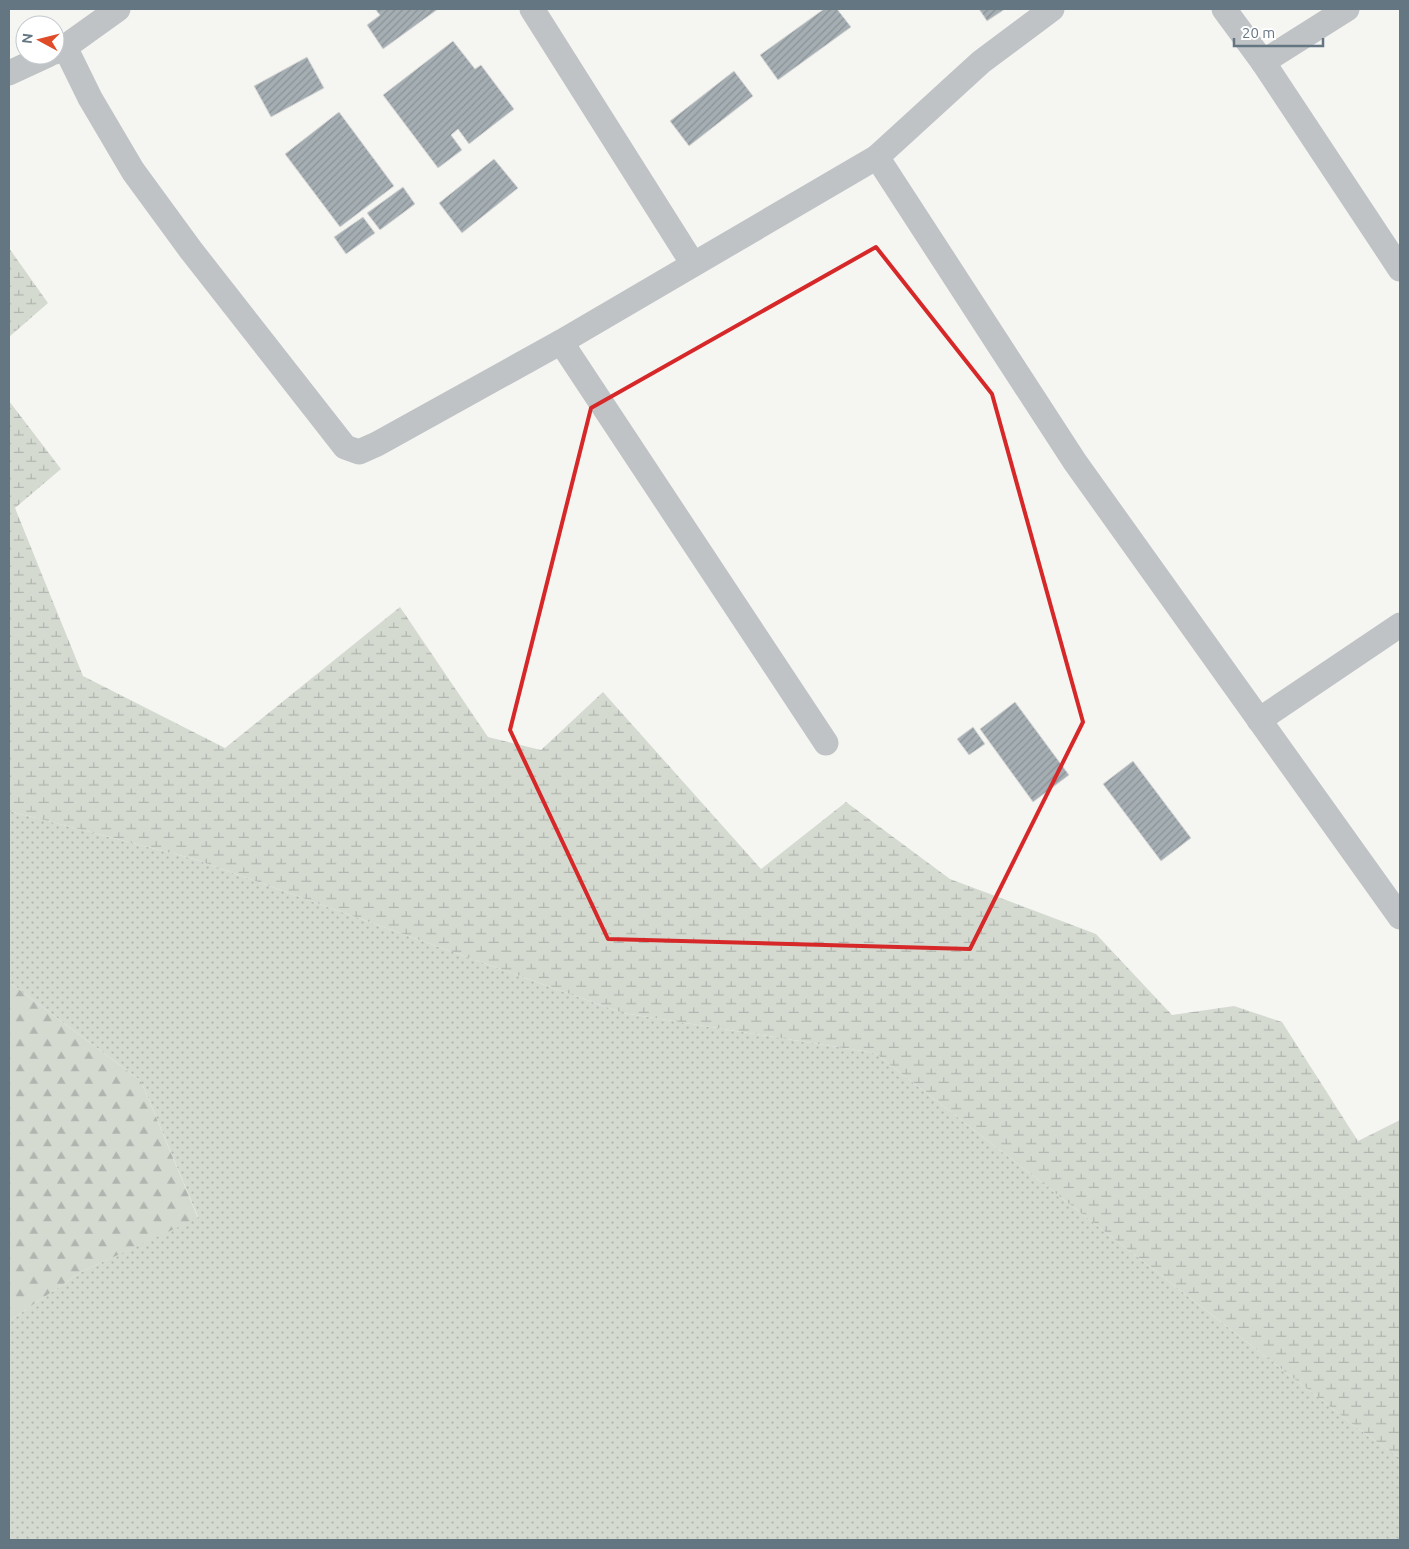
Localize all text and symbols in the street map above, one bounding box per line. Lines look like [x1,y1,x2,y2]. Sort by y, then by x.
north arrow [15,15,65,65]
scale bar [1234,15,1323,47]
text: 20 m [1242,24,1275,41]
text: N [19,32,36,45]

